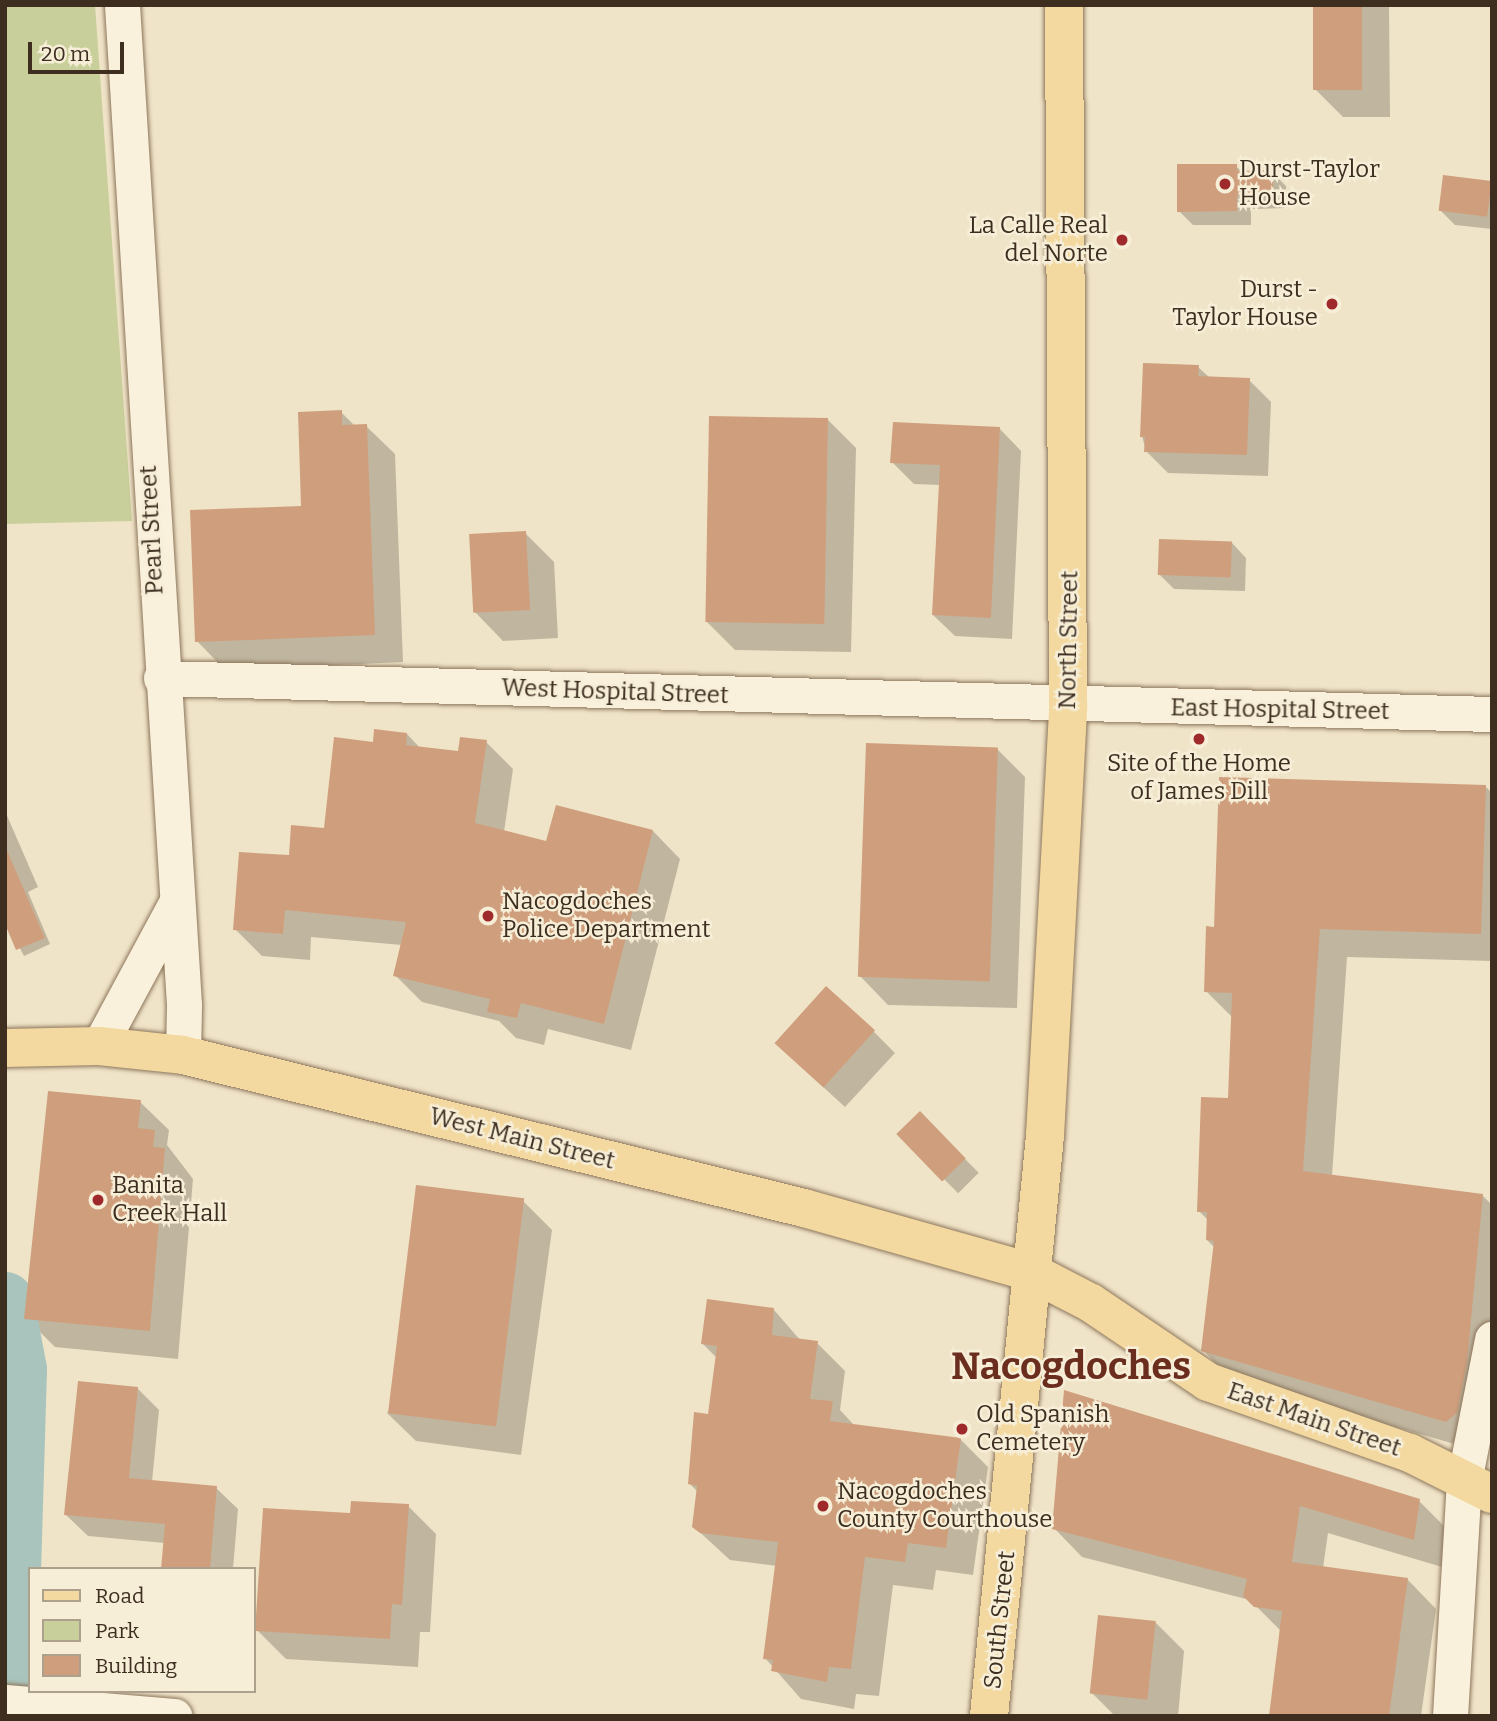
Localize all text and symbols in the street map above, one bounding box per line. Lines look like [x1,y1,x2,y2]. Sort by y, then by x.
scale bar [32,28,128,72]
text: 20 m [41,41,90,67]
place label: Durst-Taylor House [1239,156,1380,212]
marker: Durst-Taylor House [1217,176,1233,192]
place label: La Calle Real del Norte [969,212,1108,268]
marker: La Calle Real del Norte [1114,232,1130,248]
place label: Durst - Taylor House [1172,276,1318,332]
marker: Durst - Taylor House [1324,296,1340,312]
street label: Pearl Street [134,464,170,596]
street label: North Street [1053,570,1085,710]
street label: West Hospital Street [501,674,729,710]
street label: East Hospital Street [1170,694,1390,726]
marker: Site of the Home of James Dill [1191,731,1207,747]
place label: Site of the Home of James Dill [1107,750,1291,806]
place label: Nacogdoches Police Department [502,888,710,944]
marker: Nacogdoches Police Department [480,908,496,924]
street label: West Main Street [426,1102,618,1176]
place label: Banita Creek Hall [112,1172,227,1228]
marker: Banita Creek Hall [90,1192,106,1208]
district label: Nacogdoches [951,1344,1191,1390]
street label: East Main Street [1223,1377,1405,1463]
place label: Old Spanish Cemetery [976,1401,1109,1457]
marker: Old Spanish Cemetery [954,1421,970,1437]
place label: Nacogdoches County Courthouse [837,1478,1052,1534]
marker: Nacogdoches County Courthouse [815,1498,831,1514]
street label: South Street [978,1550,1022,1690]
legend [28,1567,256,1693]
text: Road [95,1583,144,1609]
text: Park [95,1618,139,1644]
text: Building [95,1653,177,1679]

